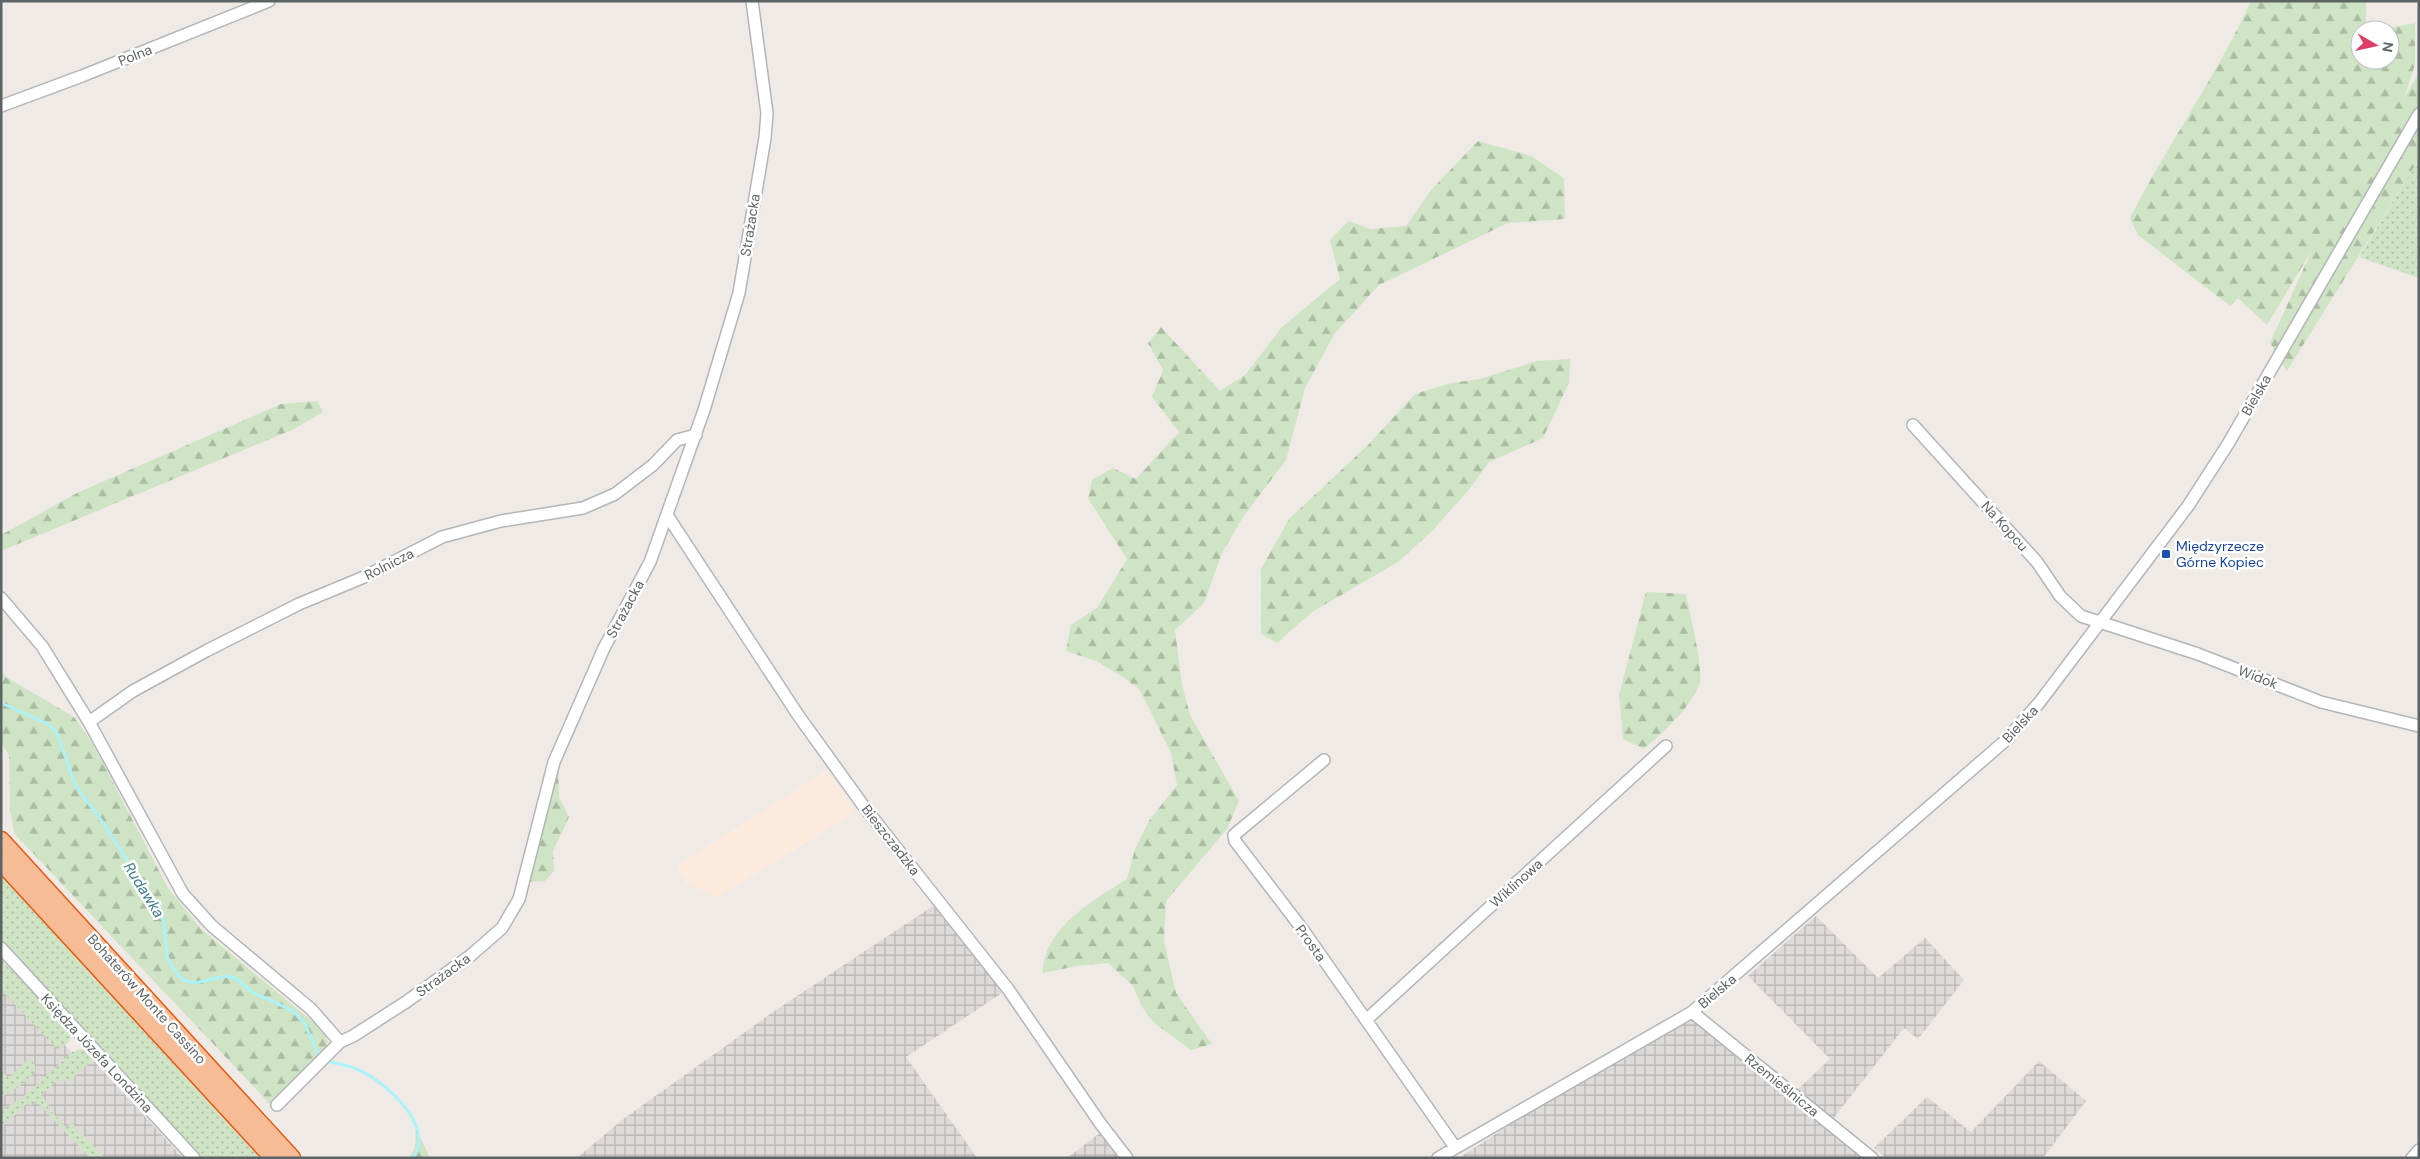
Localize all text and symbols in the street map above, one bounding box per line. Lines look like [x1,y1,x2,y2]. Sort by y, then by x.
north arrow [2350,20,2400,70]
street label: Polna [115,40,155,70]
text: N [2378,41,2398,53]
street label: Strażacka [736,192,764,258]
street label: Bielska [2237,371,2275,419]
street label: Na Kopcu [1978,497,2032,555]
place label: Międzyrzecze Górne Kopiec [2176,537,2264,571]
street label: Rolnicza [361,544,417,584]
marker: Międzyrzecze Górne Kopiec [2160,548,2172,560]
street label: Strażacka [602,577,648,641]
street label: Widok [2236,661,2280,693]
street label: Bielska [1998,702,2042,746]
street label: Bieszczadzka [858,801,924,879]
street label: Wiklinowa [1486,855,1546,911]
water label: Rudawka [119,858,169,922]
street label: Prosta [1292,921,1330,965]
street label: Bohaterów Monte Cassino [84,930,210,1068]
street label: Strażacka [412,949,474,1001]
street label: Bielska [1694,970,1740,1012]
street label: Księdza Józefa Londzina [37,990,157,1116]
street label: Rzemieślnicza [1741,1050,1823,1120]

